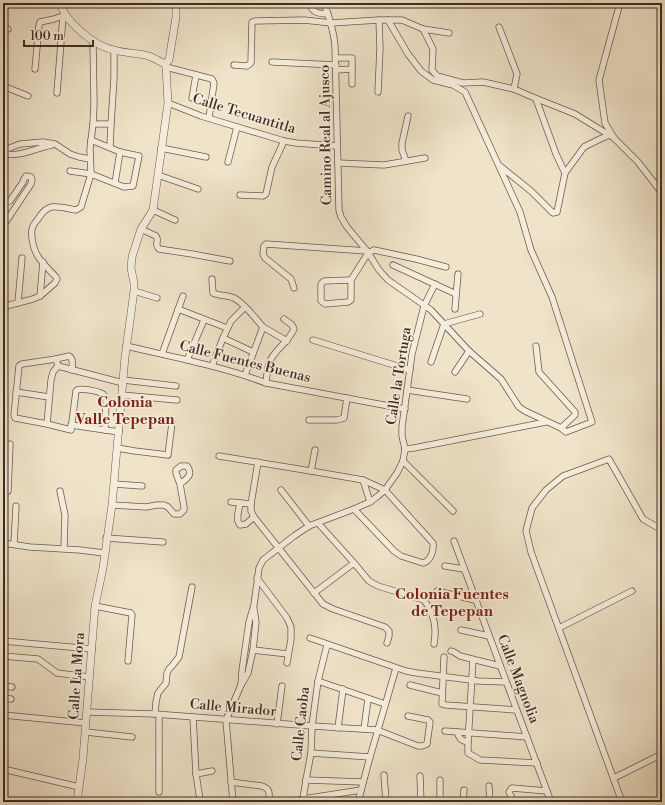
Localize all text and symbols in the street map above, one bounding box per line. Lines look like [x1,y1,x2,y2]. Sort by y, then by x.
scale bar [24,22,93,48]
text: 100 m [30,29,64,44]
street label: Camino Real al Ajusco [316,64,336,206]
street label: Calle Tecuantitla [190,90,299,138]
street label: Calle la Tortuga [382,325,416,426]
street label: Calle Fuentes Buenas [177,337,313,387]
district label: Colonia Valle Tepepan [74,393,175,429]
district label: Colonia Fuentes de Tepepan [395,585,509,621]
street label: Calle La Mora [65,631,89,720]
street label: Calle Magnolia [493,632,544,727]
street label: Calle Caoba [288,685,314,762]
street label: Calle Mirador [189,695,277,721]

